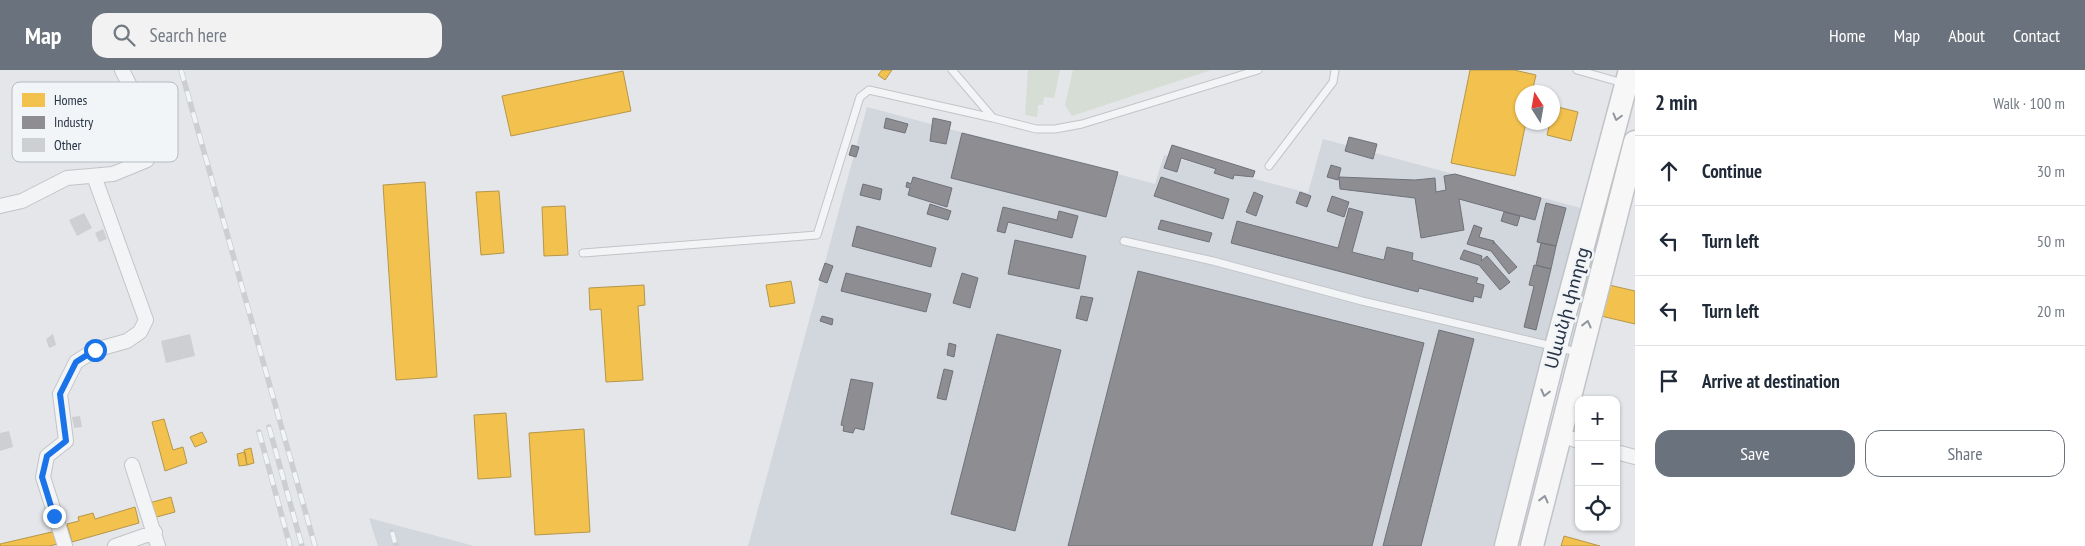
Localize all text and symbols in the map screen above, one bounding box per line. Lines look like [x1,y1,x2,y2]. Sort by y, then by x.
search box [92,13,442,58]
text: Map [25,20,62,51]
icon: search [110,21,138,49]
text: Search here [150,23,227,47]
text: Home [1829,24,1866,47]
text: Map [1894,24,1920,47]
text: About [1948,24,1985,47]
text: Contact [2013,24,2060,47]
legend [12,82,178,162]
north arrow [1515,85,1560,130]
text: 2 min [1655,89,1697,116]
text: Homes [54,91,87,109]
text: Walk · 100 m [1993,93,2065,113]
text: Industry [54,113,94,131]
one-way arrow [1612,113,1623,121]
text: Other [54,136,81,154]
icon: ahead [1655,157,1683,185]
text: Continue [1702,159,1762,183]
text: 30 m [2037,161,2065,181]
icon: left [1655,227,1683,255]
text: Turn left [1702,229,1759,253]
text: 50 m [2037,231,2065,251]
street label: Սևանի փողոց [1539,244,1594,372]
icon: left [1655,297,1683,325]
text: Turn left [1702,299,1759,323]
text: 20 m [2037,301,2065,321]
one-way arrow [1582,321,1592,329]
route start [84,339,107,362]
icon: arrive [1655,367,1683,395]
text: Arrive at destination [1702,369,1840,393]
one-way arrow [1540,388,1551,397]
map controls [1575,396,1620,531]
button: + [1575,396,1620,441]
button: Save [1655,430,1855,477]
button: Share [1865,430,2065,477]
button: − [1575,441,1620,486]
button: locate [1575,486,1620,531]
one-way arrow [1538,494,1549,503]
route end [43,505,66,528]

